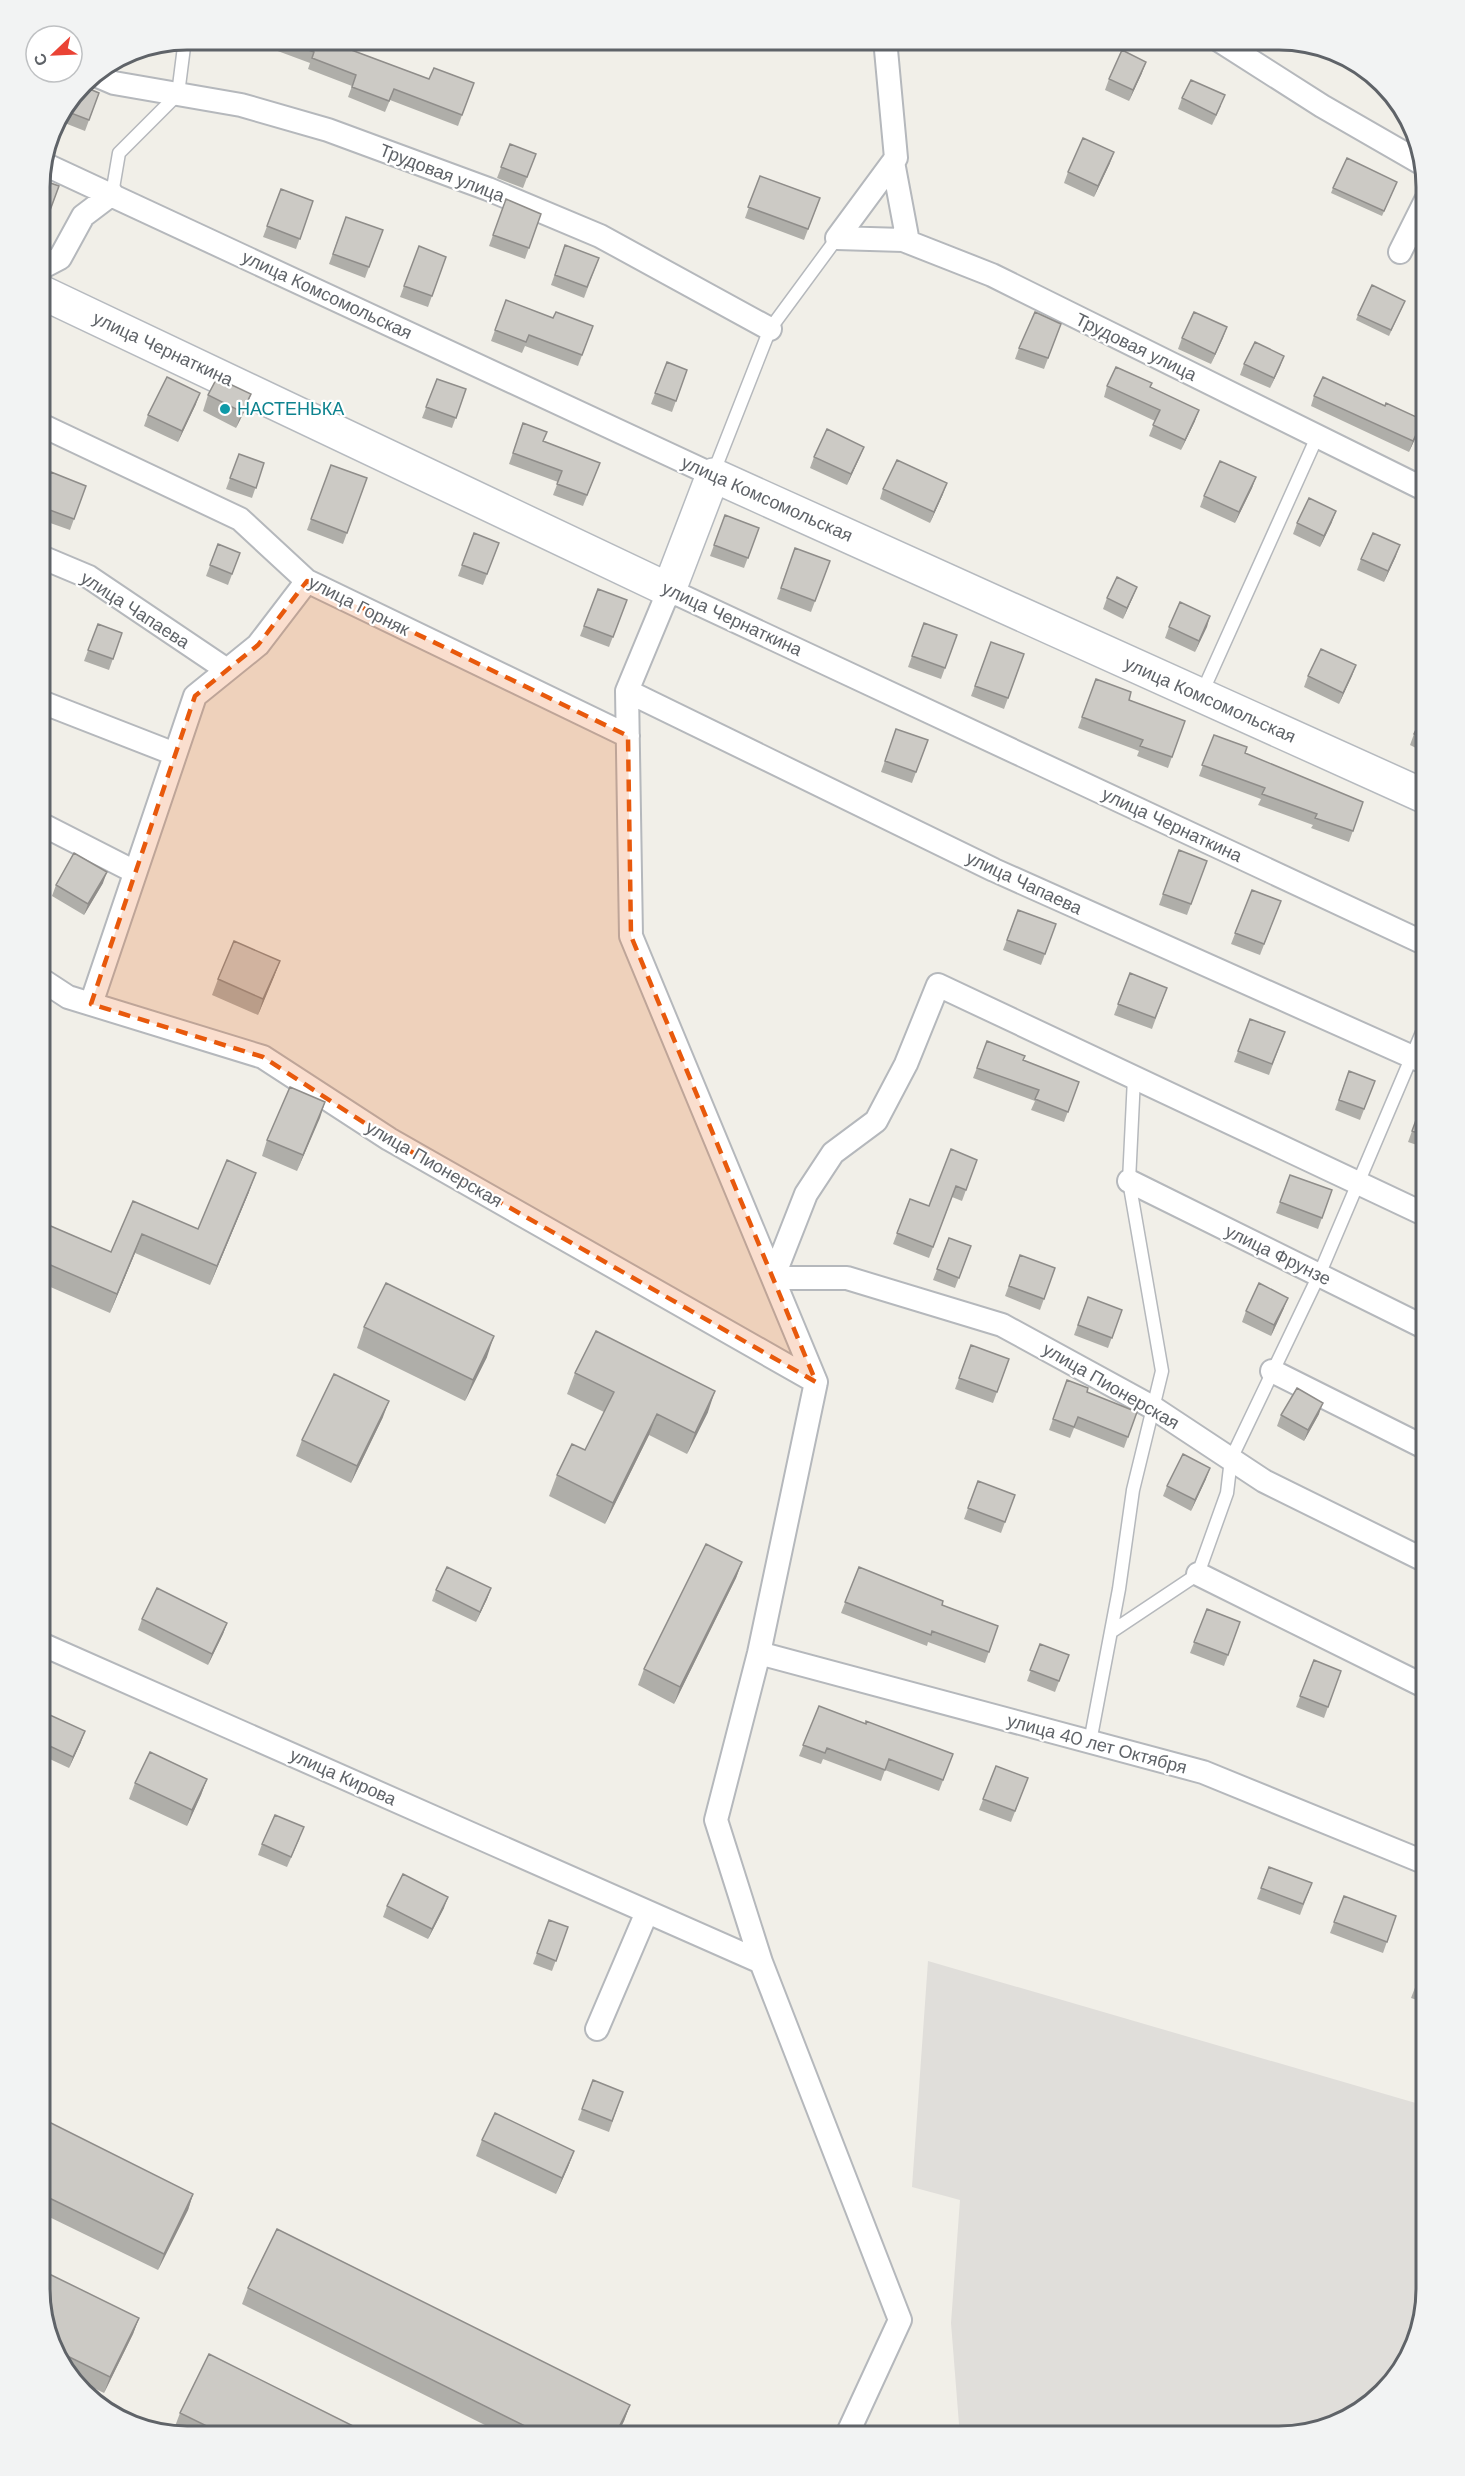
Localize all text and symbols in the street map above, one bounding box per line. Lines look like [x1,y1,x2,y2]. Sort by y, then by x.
north arrow [24,24,84,84]
text: С [29,50,53,69]
street label: Трудовая улица [376,138,509,208]
street label: улица Комсомольская [238,245,416,345]
street label: улица Чернаткина [89,306,238,392]
street label: Трудовая улица [1071,307,1202,387]
place label: НАСТЕНЬКА [237,397,344,421]
marker: НАСТЕНЬКА [218,402,232,416]
street label: улица Комсомольская [677,450,857,548]
street label: улица Чапаева [76,566,195,655]
street label: улица Горняк [304,570,414,642]
street label: улица Чернаткина [658,576,807,662]
street label: улица Комсомольская [1120,651,1300,749]
street label: улица Чернаткина [1098,782,1247,868]
street label: улица Чапаева [962,846,1087,921]
street label: улица Пионерская [361,1115,507,1213]
street label: улица Фрунзе [1221,1219,1335,1291]
street label: улица Пионерская [1038,1337,1184,1435]
street label: улица 40 лет Октября [1004,1708,1190,1780]
street label: улица Кирова [286,1743,401,1812]

